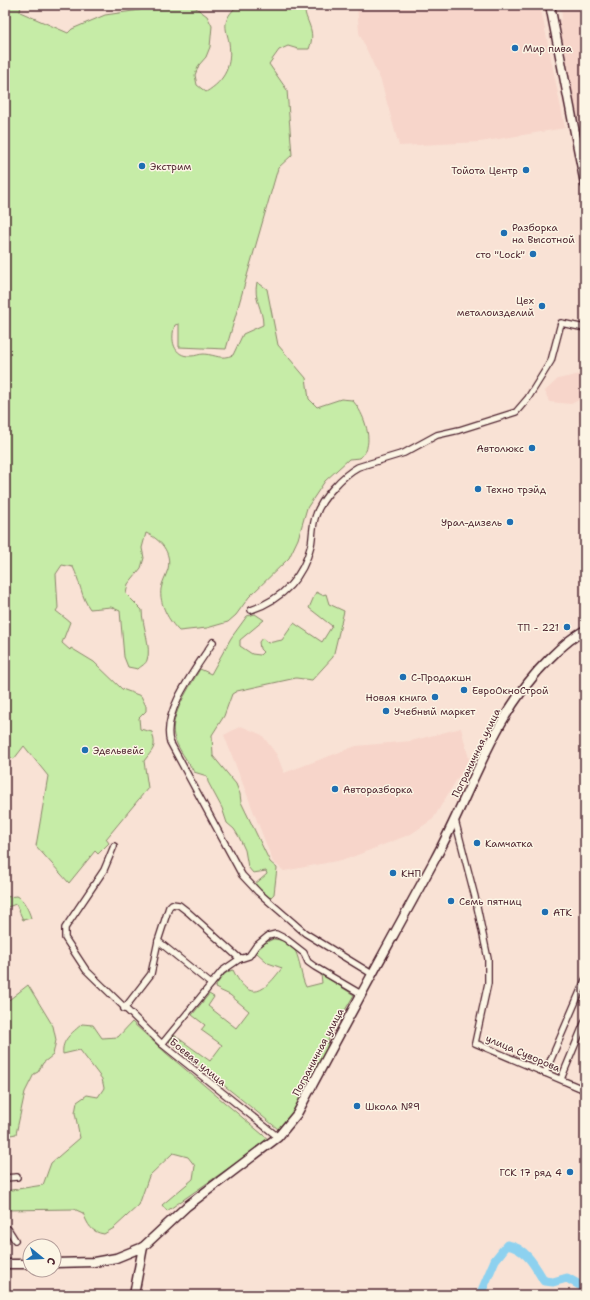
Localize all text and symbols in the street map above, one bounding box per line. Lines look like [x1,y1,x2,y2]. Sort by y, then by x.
place label: Мир пива [523,42,573,55]
marker: Мир пива [510,43,520,53]
place label: Экстрим [150,160,191,173]
marker: Экстрим [137,161,147,171]
place label: Тойота Центр [451,164,518,177]
marker: Тойота Центр [521,165,531,175]
place label: Разборка на Высотной [512,221,575,246]
marker: Разборка на Высотной [499,228,509,238]
place label: сто "Lock" [475,248,525,261]
marker: сто "Lock" [528,249,538,259]
place label: Цех металоизделий [457,294,534,319]
marker: Цех металоизделий [537,301,547,311]
place label: Автолюкс [477,442,524,455]
marker: Автолюкс [527,443,537,453]
place label: Техно трэйд [486,483,547,496]
marker: Техно трэйд [473,484,483,494]
place label: Урал-дизель [441,516,502,529]
marker: Урал-дизель [505,517,515,527]
place label: ТП - 221 [517,621,559,634]
marker: ТП - 221 [562,622,572,632]
place label: С-Продакшн [411,671,471,684]
marker: С-Продакшн [398,672,408,682]
place label: ЕвроОкноСтрой [472,684,549,697]
marker: ЕвроОкноСтрой [459,685,469,695]
place label: Новая книга [366,691,428,704]
marker: Новая книга [430,692,440,702]
place label: Учебный маркет [394,705,476,718]
marker: Учебный маркет [381,706,391,716]
street label: Пограничная улица [449,706,504,800]
place label: Эдельвейс [93,744,144,757]
marker: Эдельвейс [80,745,90,755]
place label: Авторазборка [343,783,413,796]
marker: Авторазборка [330,784,340,794]
place label: Камчатка [485,837,533,850]
marker: Камчатка [472,838,482,848]
place label: КНП [401,867,421,880]
marker: КНП [388,868,398,878]
place label: Семь пятниц [459,895,522,908]
marker: Семь пятниц [446,896,456,906]
place label: АТК [553,906,572,919]
marker: АТК [540,907,550,917]
street label: Пограничная улица [289,1005,347,1098]
street label: улица Суворова [484,1031,563,1075]
street label: Боевая улица [167,1035,229,1089]
place label: Школа №9 [365,1100,420,1113]
marker: Школа №9 [352,1101,362,1111]
place label: ГСК 17 ряд 4 [500,1166,562,1179]
marker: ГСК 17 ряд 4 [565,1167,575,1177]
north arrow [22,1238,62,1278]
text: С [43,1255,59,1267]

